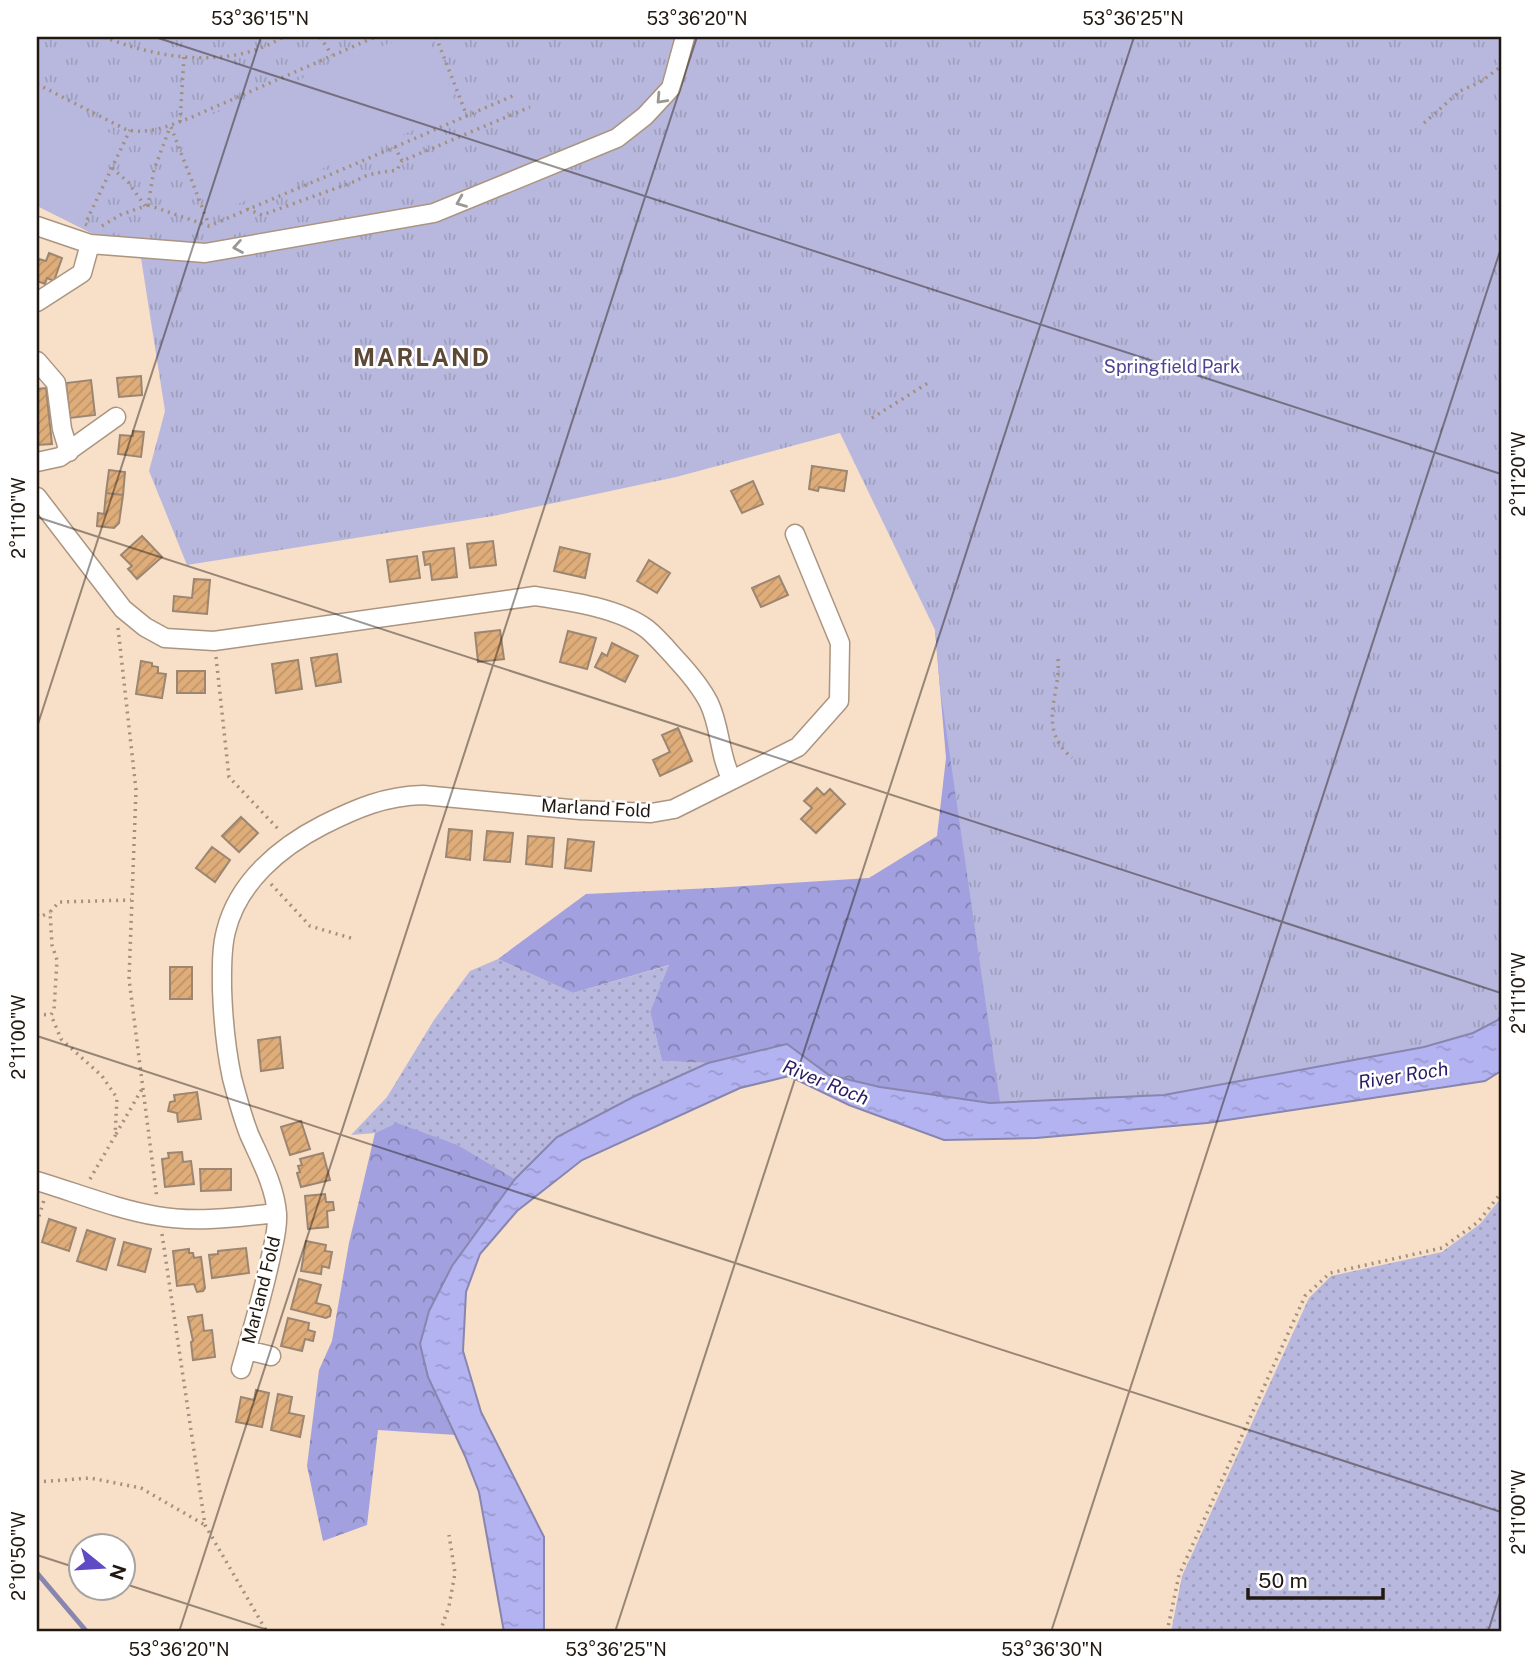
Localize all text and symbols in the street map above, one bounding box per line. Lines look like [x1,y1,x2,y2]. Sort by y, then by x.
text: 53°36'15"N [211,8,309,29]
text: 53°36'20"N [646,8,748,29]
text: 53°36'25"N [1082,8,1184,29]
one-way arrow [657,91,669,104]
one-way arrow [455,194,468,208]
one-way arrow [232,239,244,254]
district label: MARLAND [353,343,491,371]
park label: Springfield Park [1104,356,1240,377]
text: 2°11'20"W [1508,432,1529,516]
text: 2°11'10"W [8,477,29,559]
street label: Marland Fold [541,795,651,821]
text: 2°11'10"W [1508,952,1529,1034]
text: 2°11'00"W [8,995,29,1079]
water label: River Roch [780,1055,872,1109]
water label: River Roch [1356,1057,1450,1093]
street label: Marland Fold [238,1234,284,1346]
text: 2°11'00"W [1508,1470,1529,1554]
text: 2°10'50"W [8,1511,29,1601]
north arrow [66,1532,136,1602]
scale bar [1248,1557,1382,1601]
text: N [105,1562,131,1583]
text: 50 m [1258,1568,1308,1593]
text: 53°36'20"N [128,1639,230,1660]
text: 53°36'25"N [565,1639,667,1660]
text: 53°36'30"N [1001,1639,1103,1660]

